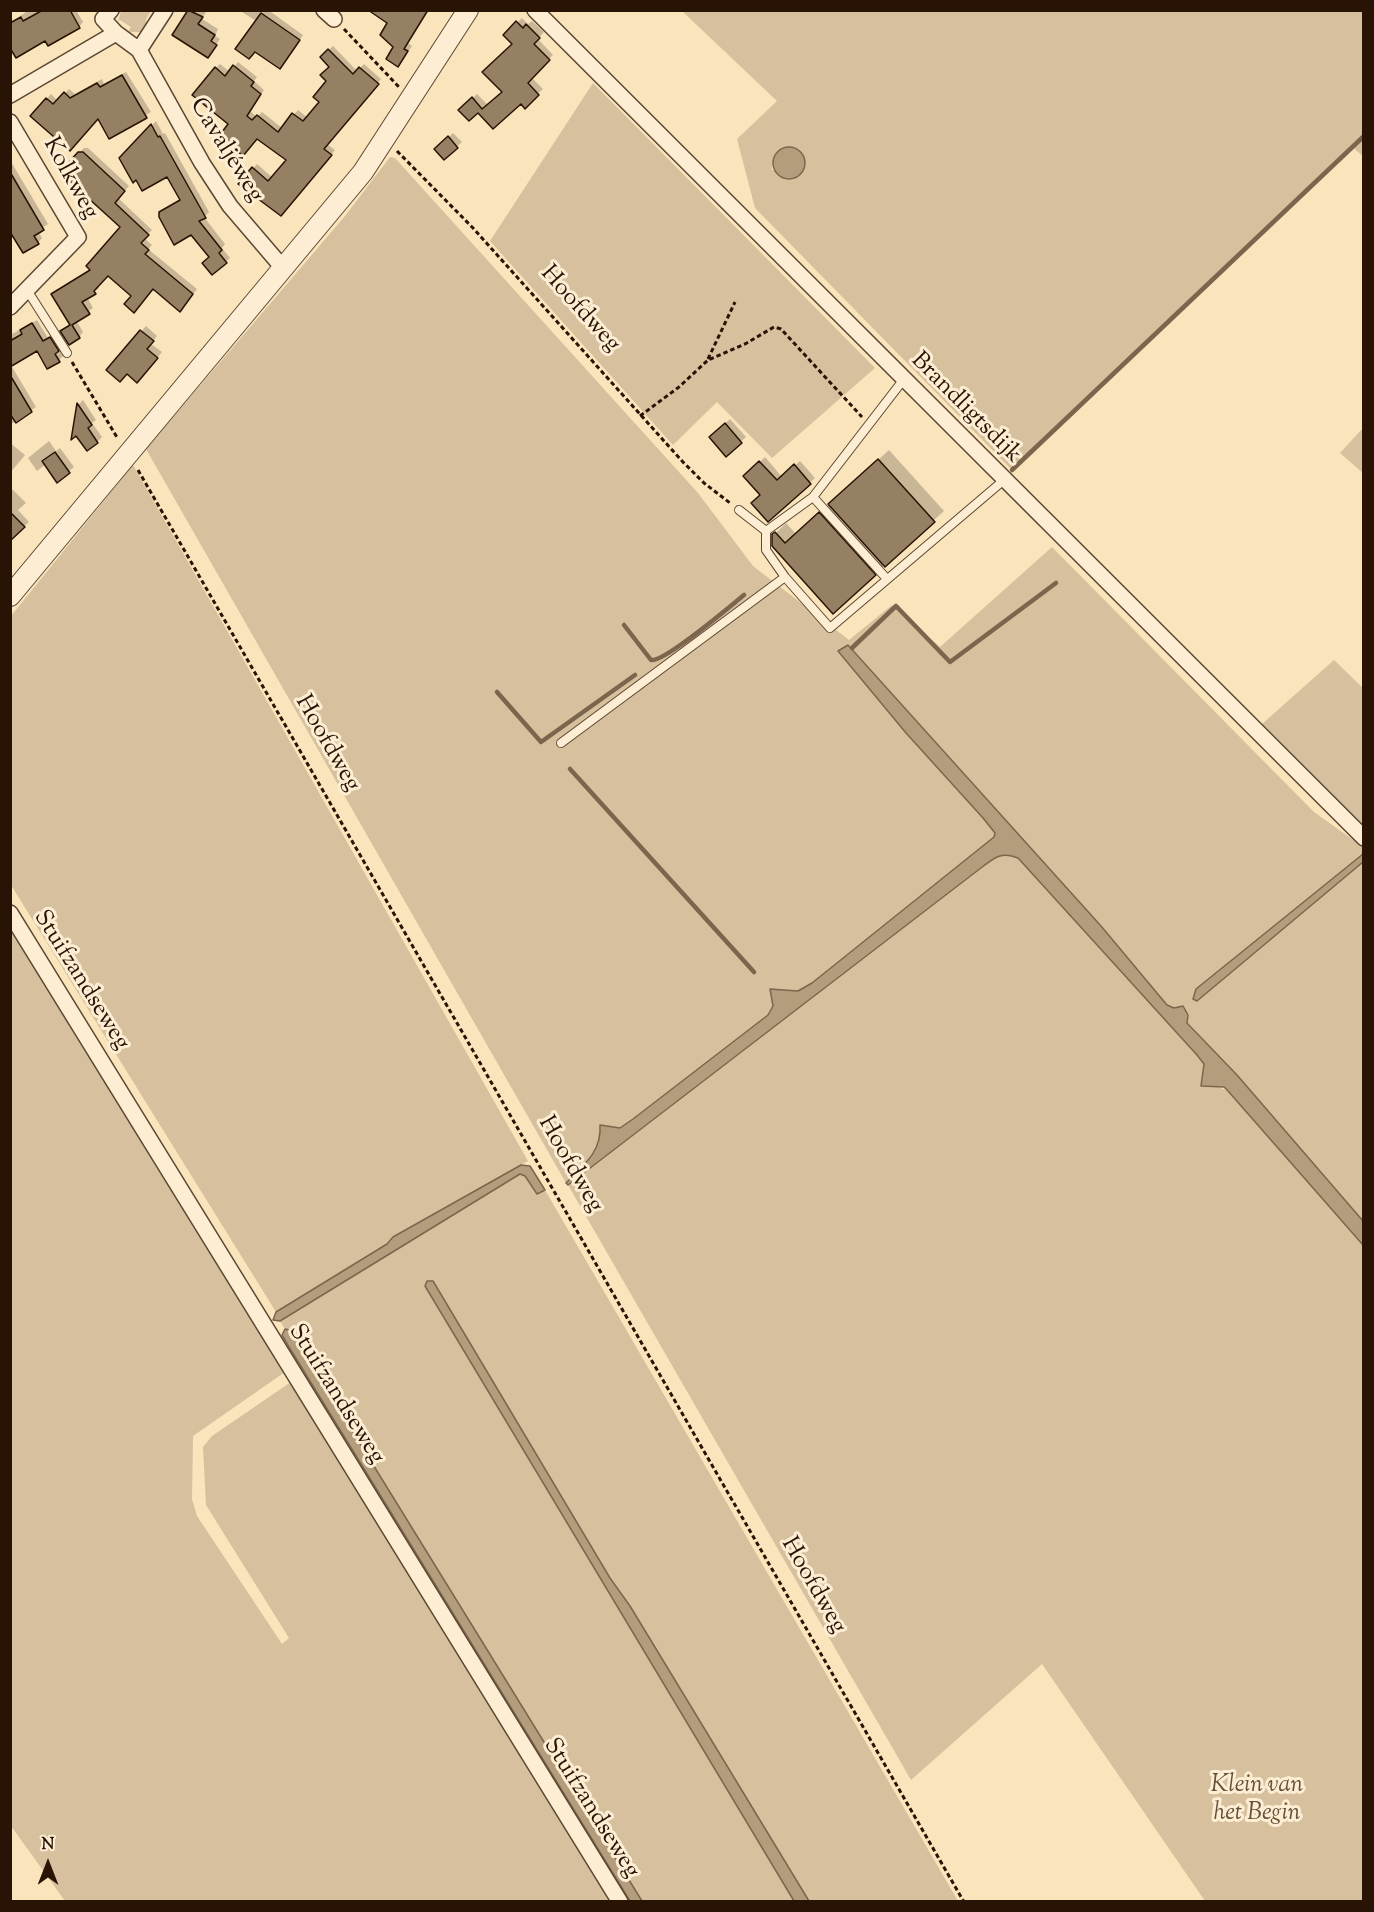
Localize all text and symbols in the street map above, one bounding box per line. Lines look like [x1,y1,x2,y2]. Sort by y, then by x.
street label: Cavaljéweg [182,94,268,208]
street label: Kolkweg [35,133,103,225]
street label: Hoofdweg [533,261,625,359]
street label: Brandligtsdijk [903,347,1027,471]
street label: Hoofdweg [287,691,365,797]
street label: Stuifzandseweg [26,906,134,1056]
street label: Hoofdweg [530,1112,608,1218]
street label: Stuifzandseweg [281,1320,389,1470]
street label: Hoofdweg [773,1533,851,1639]
street label: Stuifzandseweg [536,1734,644,1884]
park label: Klein van het Begin [1211,1773,1303,1829]
north arrow [18,1834,78,1894]
text: N [42,1834,54,1857]

